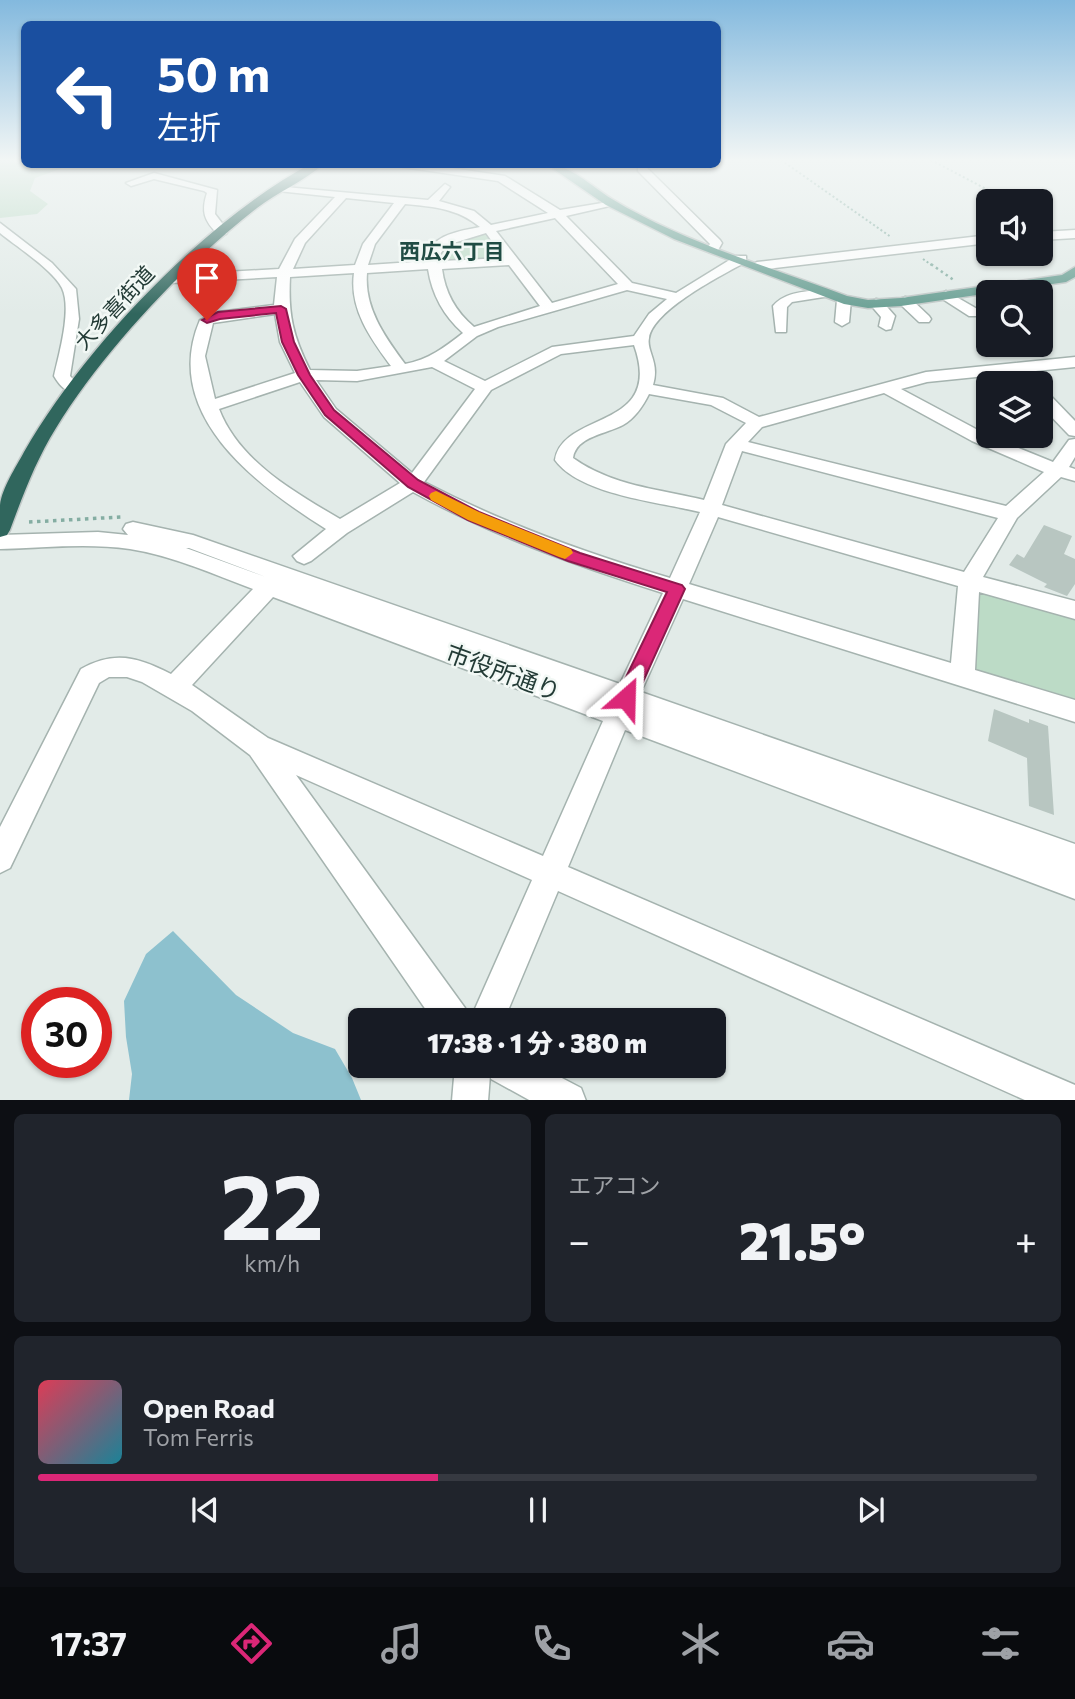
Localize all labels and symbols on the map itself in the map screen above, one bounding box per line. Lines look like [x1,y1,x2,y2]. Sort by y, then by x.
district label: 西広六丁目 [400,238,505,263]
pin [177,248,237,320]
street label: 大多喜街道 [69,260,159,354]
street label: 市役所通り [442,637,565,706]
position arrow [589,661,663,735]
speed limit sign: 30 [21,987,112,1078]

